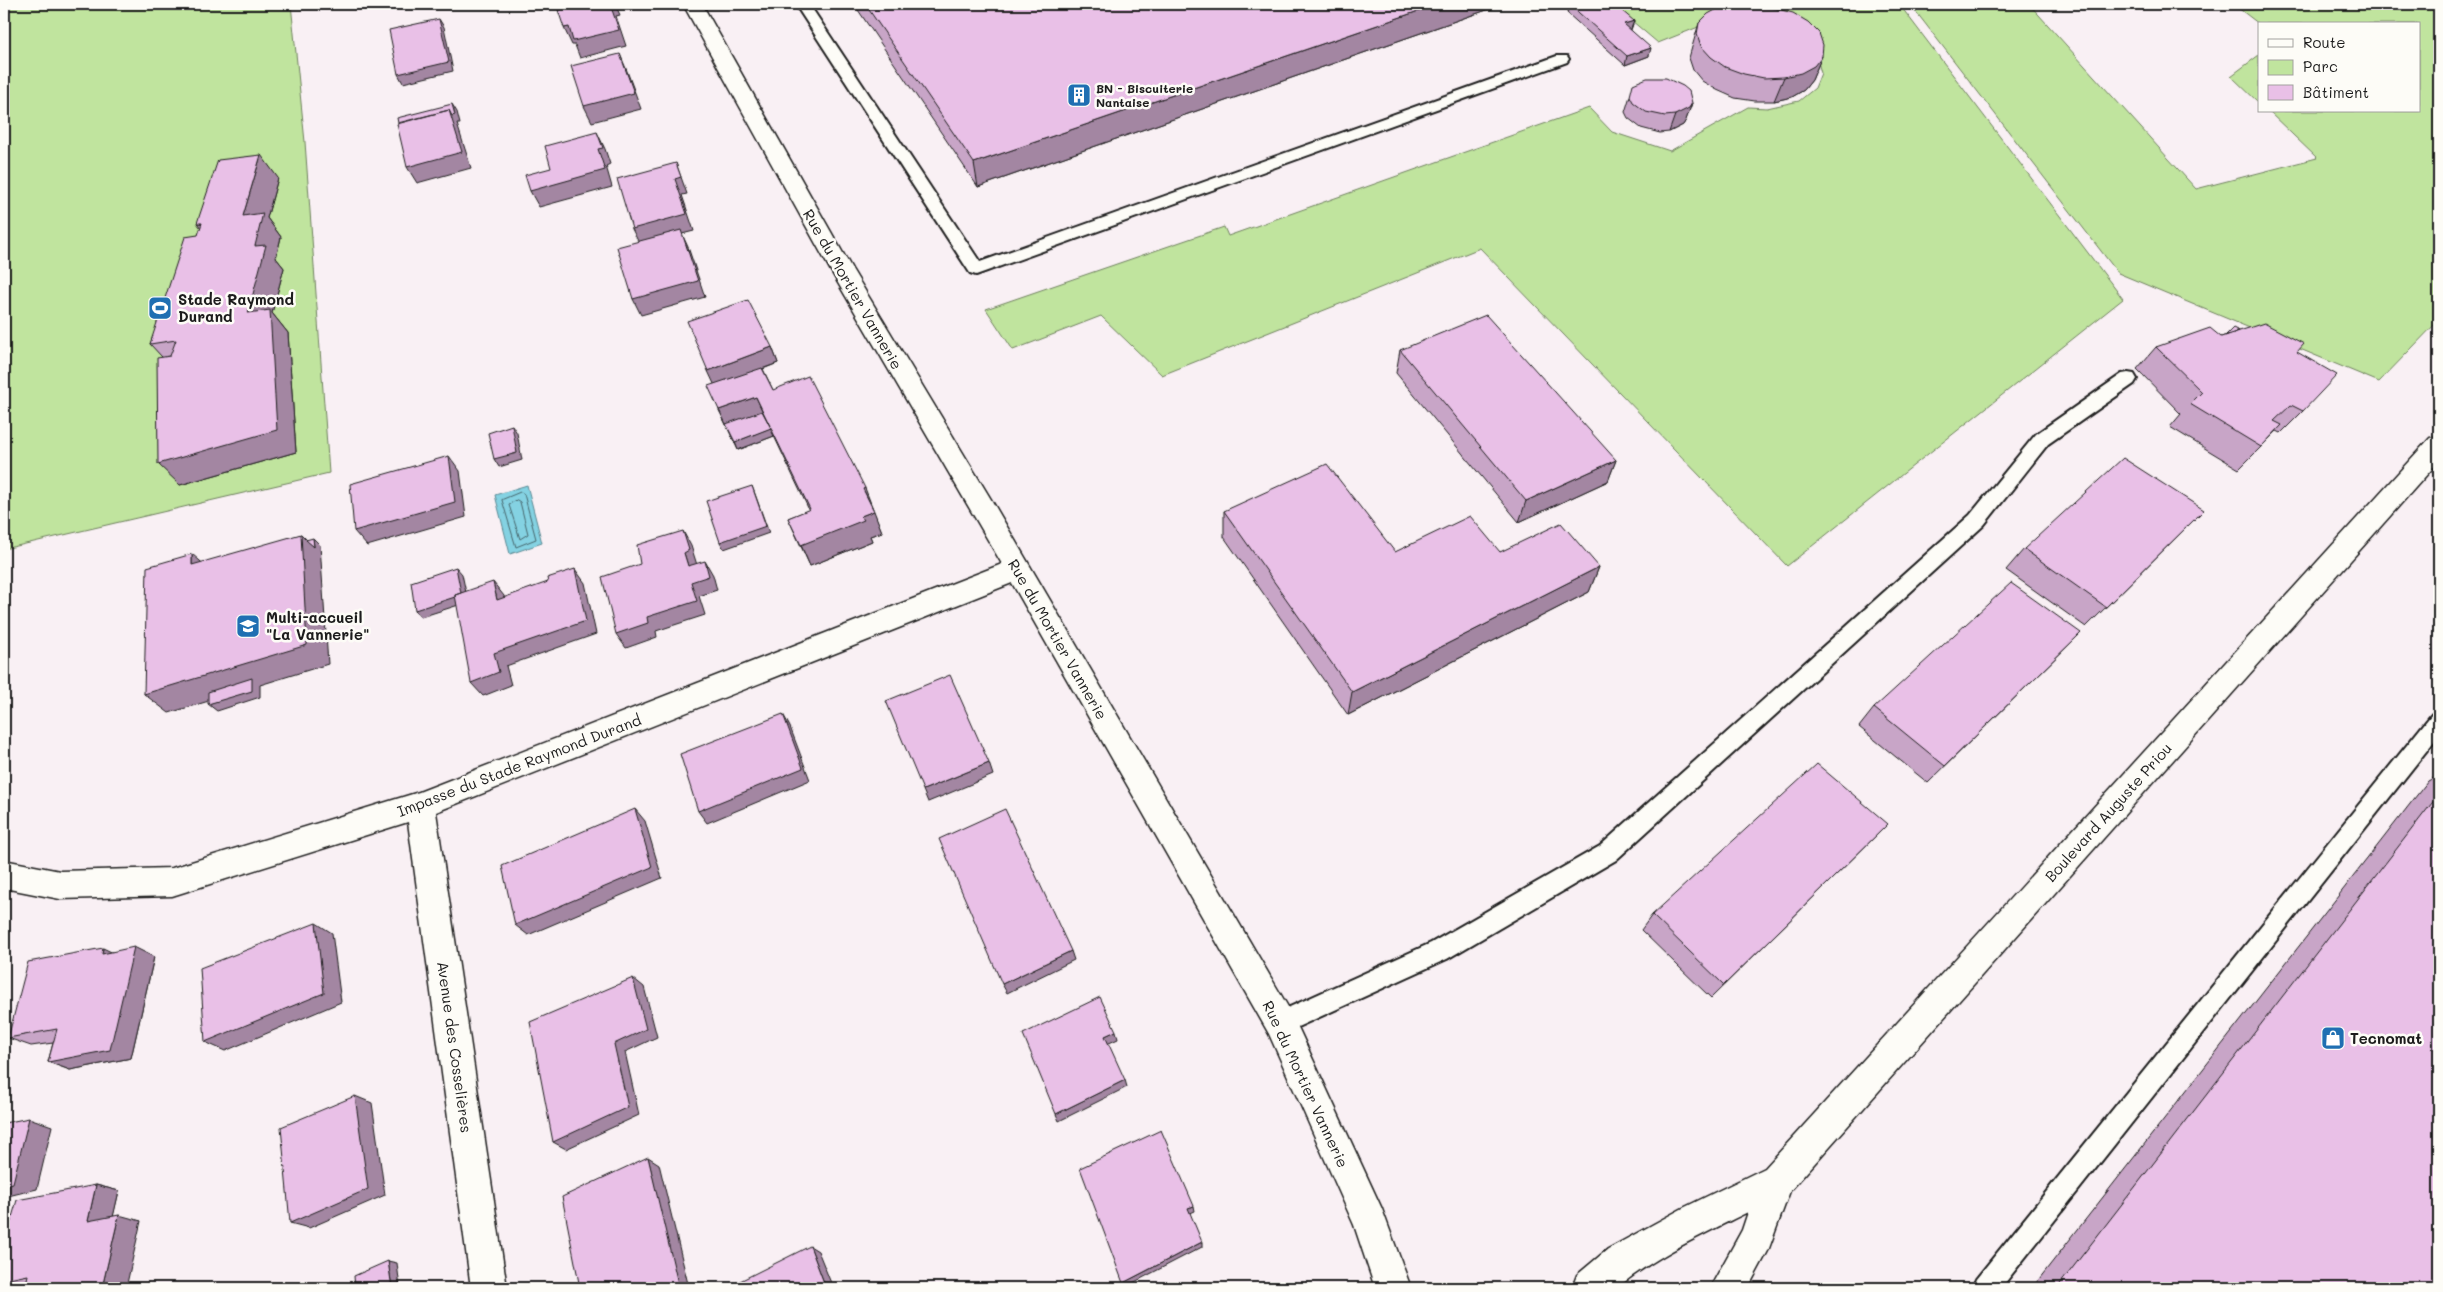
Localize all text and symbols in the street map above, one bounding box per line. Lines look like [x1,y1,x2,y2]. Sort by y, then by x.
legend [2258,22,2420,112]
text: Route [2303,32,2346,52]
text: Parc [2303,56,2338,76]
place label: BN - Biscuiterie Nantaise [1096,80,1193,110]
building icon: BN - Biscuiterie Nantaise [1066,82,1092,108]
text: Bâtiment [2303,82,2369,102]
street label: Rue du Mortier Vannerie [799,205,907,373]
place label: Stade Raymond Durand [178,289,294,326]
sports icon: Stade Raymond Durand [147,295,173,321]
street label: Rue du Mortier Vannerie [1004,555,1112,723]
place label: Multi-accueil "La Vannerie" [266,607,370,644]
school or university icon: Multi-accueil "La Vannerie" [235,613,261,639]
street label: Impasse du Stade Raymond Durand [394,709,644,821]
street label: Boulevard Auguste Priou [2040,738,2176,886]
street label: Avenue des Cosselières [433,960,477,1134]
street label: Rue du Mortier Vannerie [1258,997,1354,1171]
shop icon: Tecnomat [2320,1025,2346,1051]
place label: Tecnomat [2350,1028,2423,1048]

